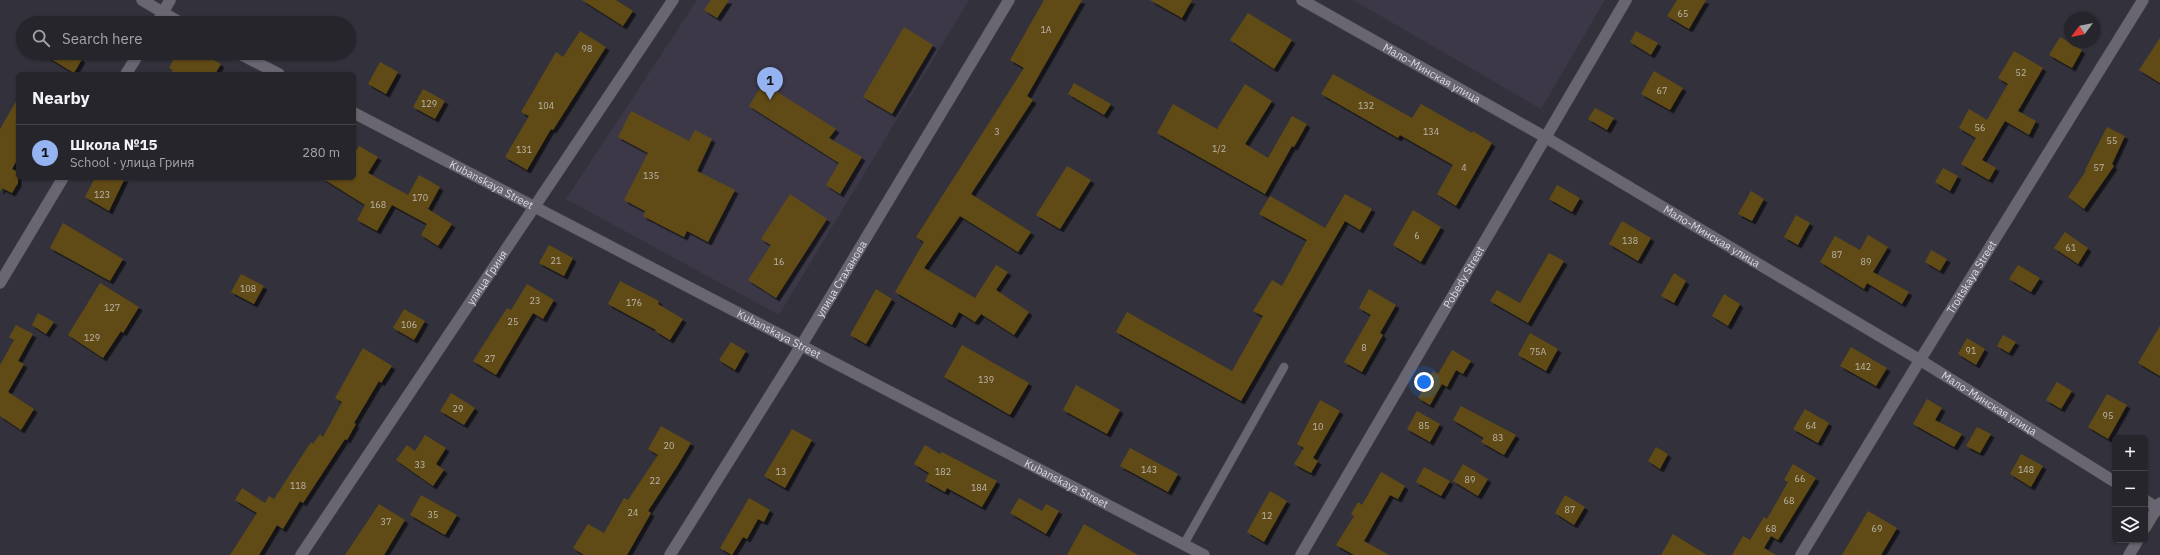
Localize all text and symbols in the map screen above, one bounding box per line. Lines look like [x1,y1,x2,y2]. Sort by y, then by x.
house number: 65 [1678,8,1688,19]
north arrow [2064,12,2100,48]
search box [16,16,356,60]
house number: 1А [1040,24,1052,35]
icon: search [30,27,52,49]
text: Search here [62,29,142,48]
street label: Мало-Минская улица [1380,40,1483,106]
house number: 98 [582,43,592,54]
pin: 1 [757,67,783,100]
house number: 52 [2016,67,2026,78]
house number: 67 [1657,85,1667,96]
text: Nearby [32,87,90,109]
house number: 129 [421,98,437,109]
house number: 104 [538,100,554,111]
house number: 132 [1358,100,1374,111]
house number: 56 [1975,122,1985,133]
house number: 3 [994,126,1000,137]
house number: 134 [1423,126,1439,137]
text: Школа №15 [70,135,158,154]
house number: 55 [2107,135,2117,146]
house number: 1/2 [1212,143,1226,154]
text: 1 [41,144,49,161]
text: 280 m [302,144,340,161]
house number: 131 [516,144,532,155]
text: School · улица Гриня [70,154,195,171]
street label: Kubanskaya Street [447,157,536,212]
house number: 4 [1461,162,1467,173]
house number: 57 [2094,162,2104,173]
house number: 135 [643,170,659,181]
house number: 123 [94,189,110,200]
house number: 170 [412,192,428,203]
house number: 168 [370,199,386,210]
street label: Мало-Минская улица [1661,202,1763,270]
house number: 6 [1414,230,1420,241]
house number: 138 [1622,235,1638,246]
street label: улица Стаханова [813,238,870,320]
street label: Troitskaya Street [1943,238,1999,316]
house number: 61 [2066,242,2076,253]
street label: Pobedy Street [1440,243,1487,311]
street label: улица Гриня [464,247,510,308]
house number: 87 [1832,249,1842,260]
house number: 21 [551,255,561,266]
house number: 16 [774,256,784,267]
house number: 89 [1861,256,1871,267]
house number: 108 [240,283,256,294]
house number: 23 [530,295,540,306]
house number: 176 [626,297,642,308]
house number: 127 [104,302,120,313]
street label: Kubanskaya Street [735,306,823,362]
house number: 25 [508,316,518,327]
house number: 106 [401,319,417,330]
house number: 129 [84,332,100,343]
house number: 8 [1361,342,1367,353]
house number: 91 [1966,345,1976,356]
house number: 75А [1530,346,1547,357]
house number: 27 [485,353,495,364]
house number: 142 [1855,361,1871,372]
street label: Мало-Минская улица [1939,368,2040,439]
your location [1414,372,1434,392]
house number: 139 [978,374,994,385]
house number: 29 [453,403,463,414]
house number: 95 [2103,410,2113,421]
house number: 85 [1419,420,1429,431]
house number: 64 [1806,420,1816,431]
house number: 10 [1313,421,1323,432]
house number: 83 [1493,432,1503,443]
map controls [2112,435,2148,543]
button: + [2112,435,2148,471]
house number: 20 [664,440,674,451]
street label: Kubanskaya Street [1022,456,1111,511]
house number: 33 [415,459,425,470]
house number: 143 [1141,464,1157,475]
house number: 148 [2018,464,2034,475]
house number: 13 [776,466,786,477]
house number: 182 [935,466,951,477]
button: − [2112,471,2148,507]
house number: 66 [1795,473,1805,484]
house number: 89 [1465,474,1475,485]
house number: 22 [650,475,660,486]
house number: 118 [290,480,306,491]
house number: 184 [971,482,987,493]
house number: 68 [1784,495,1794,506]
house number: 87 [1565,504,1575,515]
house number: 24 [628,507,638,518]
button: layers [2112,507,2148,543]
house number: 35 [428,509,438,520]
house number: 12 [1262,510,1272,521]
house number: 37 [381,516,391,527]
house number: 68 [1766,523,1776,534]
house number: 69 [1872,523,1882,534]

